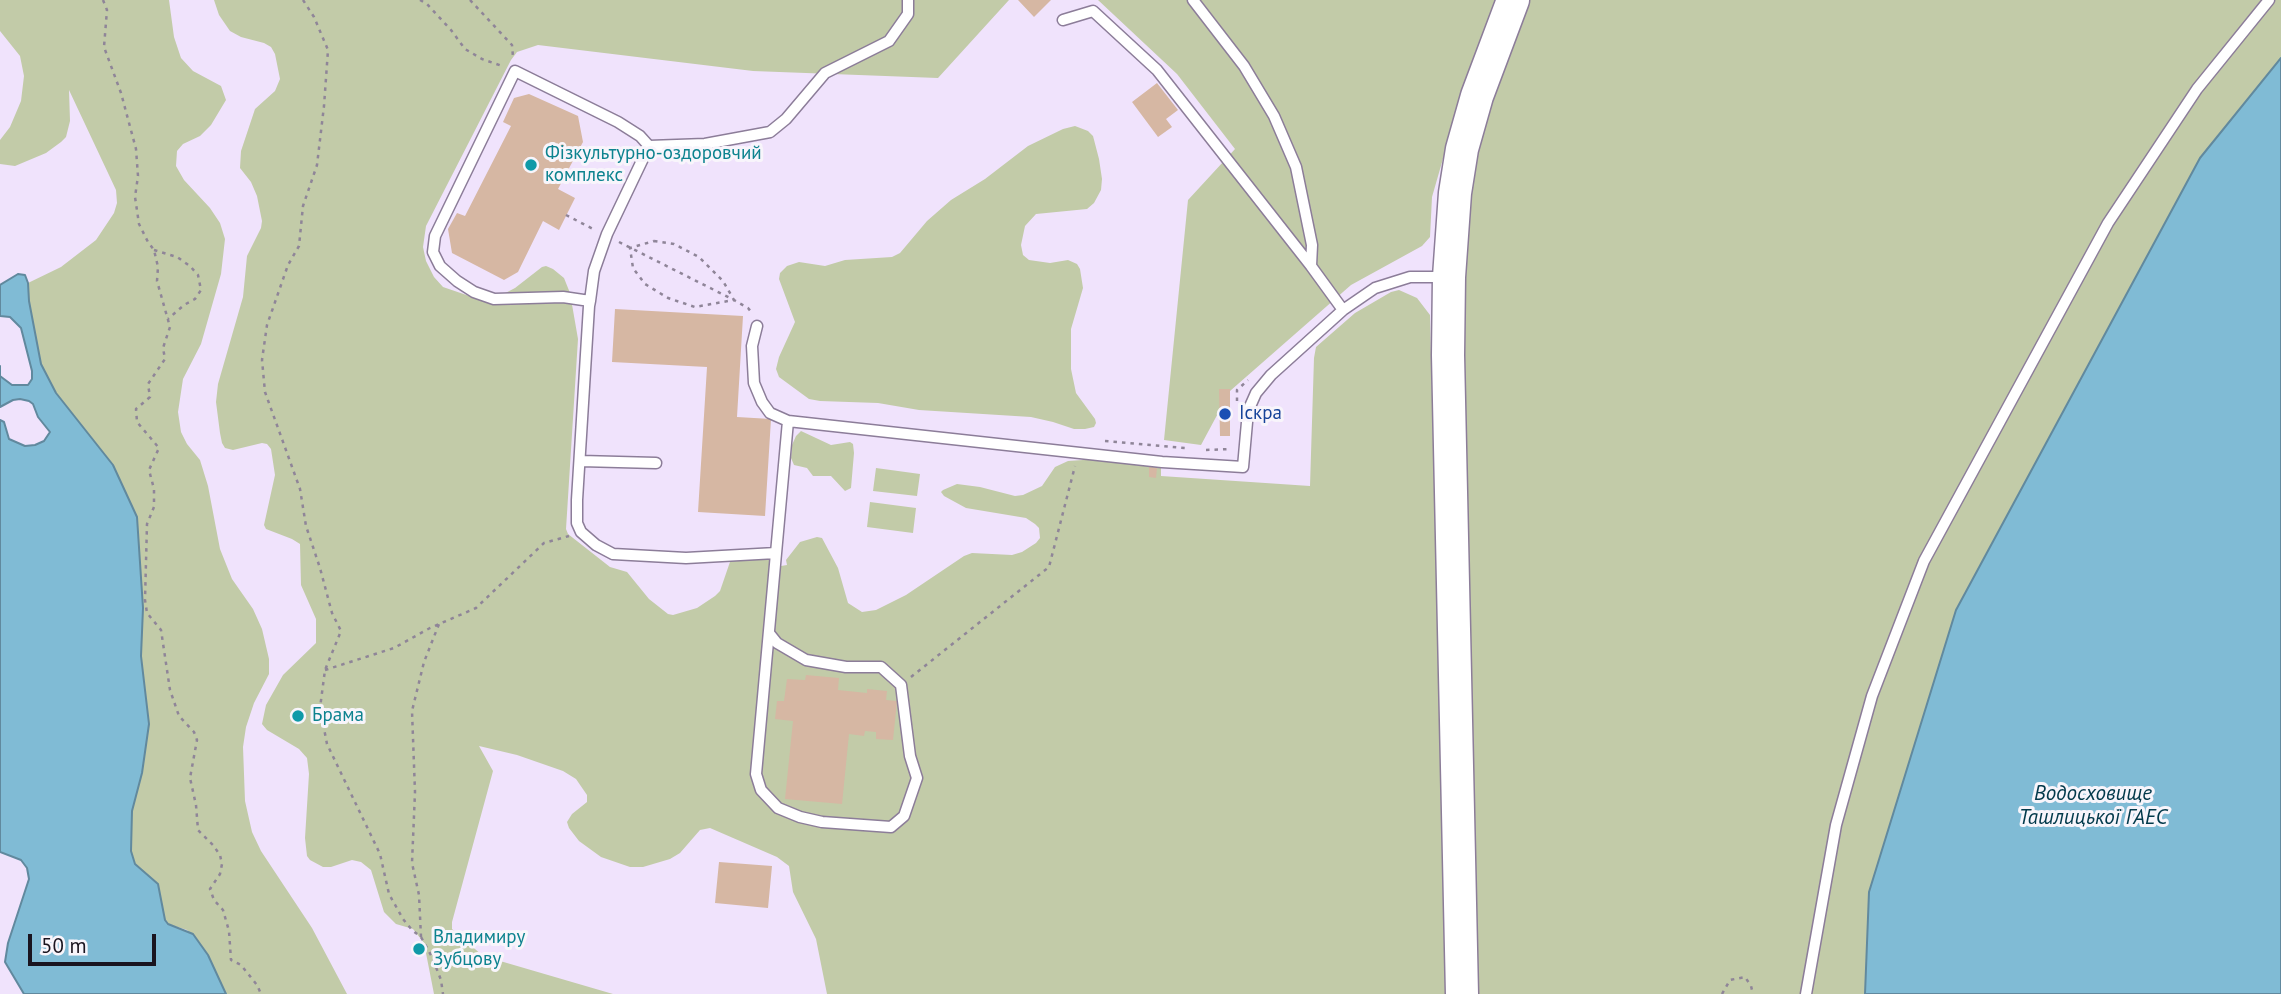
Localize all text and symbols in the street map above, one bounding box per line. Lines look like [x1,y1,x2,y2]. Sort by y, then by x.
place label: Фізкультурно-оздоровчий комплекс [545,143,762,187]
marker: Фізкультурно-оздоровчий комплекс [523,157,539,173]
place label: Іскра [1239,403,1282,425]
marker: Іскра [1217,406,1233,422]
place label: Брама [312,705,364,727]
marker: Брама [290,708,306,724]
water label: Водосховище Ташлицької ГАЕС [2019,781,2167,831]
scale bar [32,920,159,964]
place label: Владимиру Зубцову [433,927,525,971]
text: 50 m [41,932,87,959]
marker: Владимиру Зубцову [411,941,427,957]

